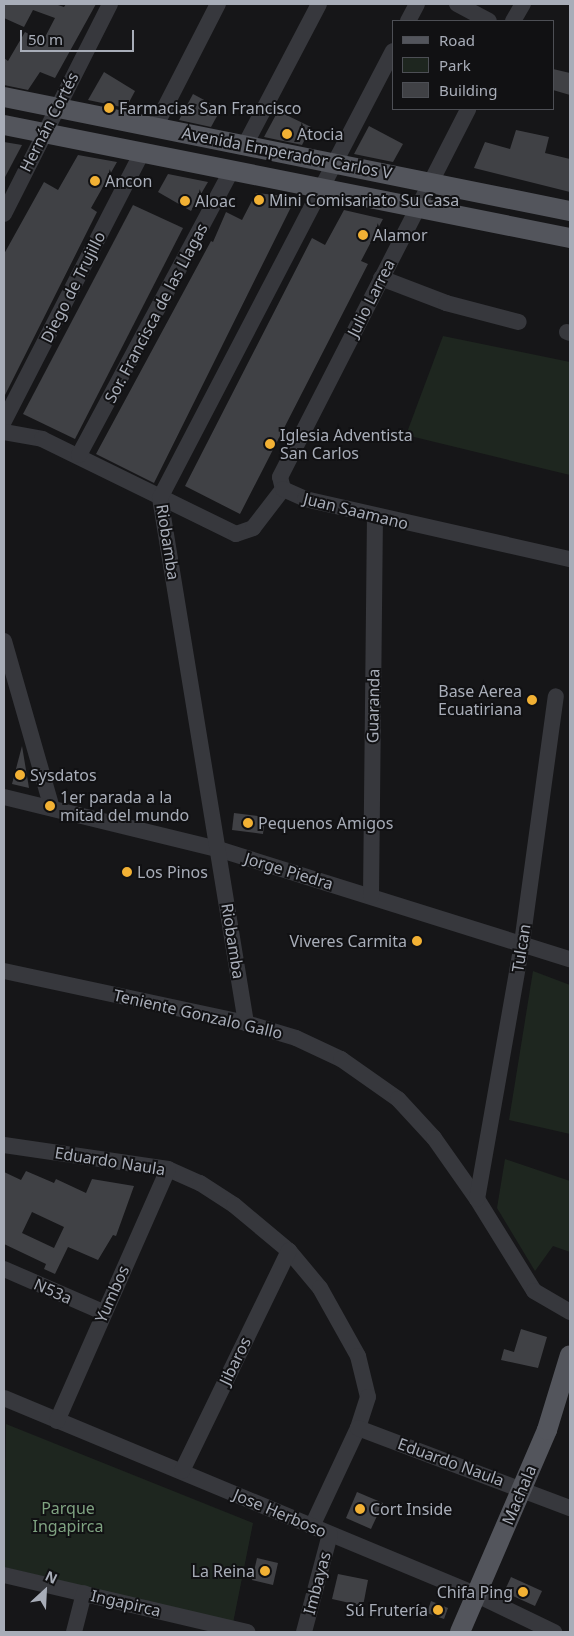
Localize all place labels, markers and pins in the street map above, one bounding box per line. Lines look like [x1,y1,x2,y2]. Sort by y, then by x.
place label: Farmacias San Francisco [119,98,302,118]
marker: Farmacias San Francisco [103,102,115,114]
place label: Atocia [297,124,343,144]
marker: Atocia [281,128,293,140]
place label: Ancon [105,171,152,191]
marker: Ancon [89,175,101,187]
place label: Mini Comisariato Su Casa [269,190,459,210]
place label: Aloac [195,191,236,211]
marker: Mini Comisariato Su Casa [253,194,265,206]
marker: Aloac [179,195,191,207]
place label: Alamor [373,225,428,245]
marker: Alamor [357,229,369,241]
place label: Iglesia Adventista San Carlos [280,425,413,463]
marker: Iglesia Adventista San Carlos [264,438,276,450]
place label: Base Aerea Ecuatiriana [438,681,522,719]
marker: Base Aerea Ecuatiriana [526,694,538,706]
place label: Sysdatos [30,765,97,785]
marker: Sysdatos [14,769,26,781]
place label: 1er parada a la mitad del mundo [60,787,189,825]
marker: 1er parada a la mitad del mundo [44,800,56,812]
place label: Pequenos Amigos [258,813,393,833]
marker: Pequenos Amigos [242,817,254,829]
place label: Los Pinos [137,862,208,882]
marker: Los Pinos [121,866,133,878]
place label: Viveres Carmita [289,931,407,951]
marker: Viveres Carmita [411,935,423,947]
place label: Cort Inside [370,1499,452,1519]
marker: Cort Inside [354,1503,366,1515]
place label: La Reina [192,1561,255,1581]
marker: La Reina [259,1565,271,1577]
place label: Chifa Ping [437,1582,513,1602]
marker: Chifa Ping [517,1586,529,1598]
place label: Sú Frutería [346,1600,428,1620]
marker: Sú Frutería [432,1604,444,1616]

